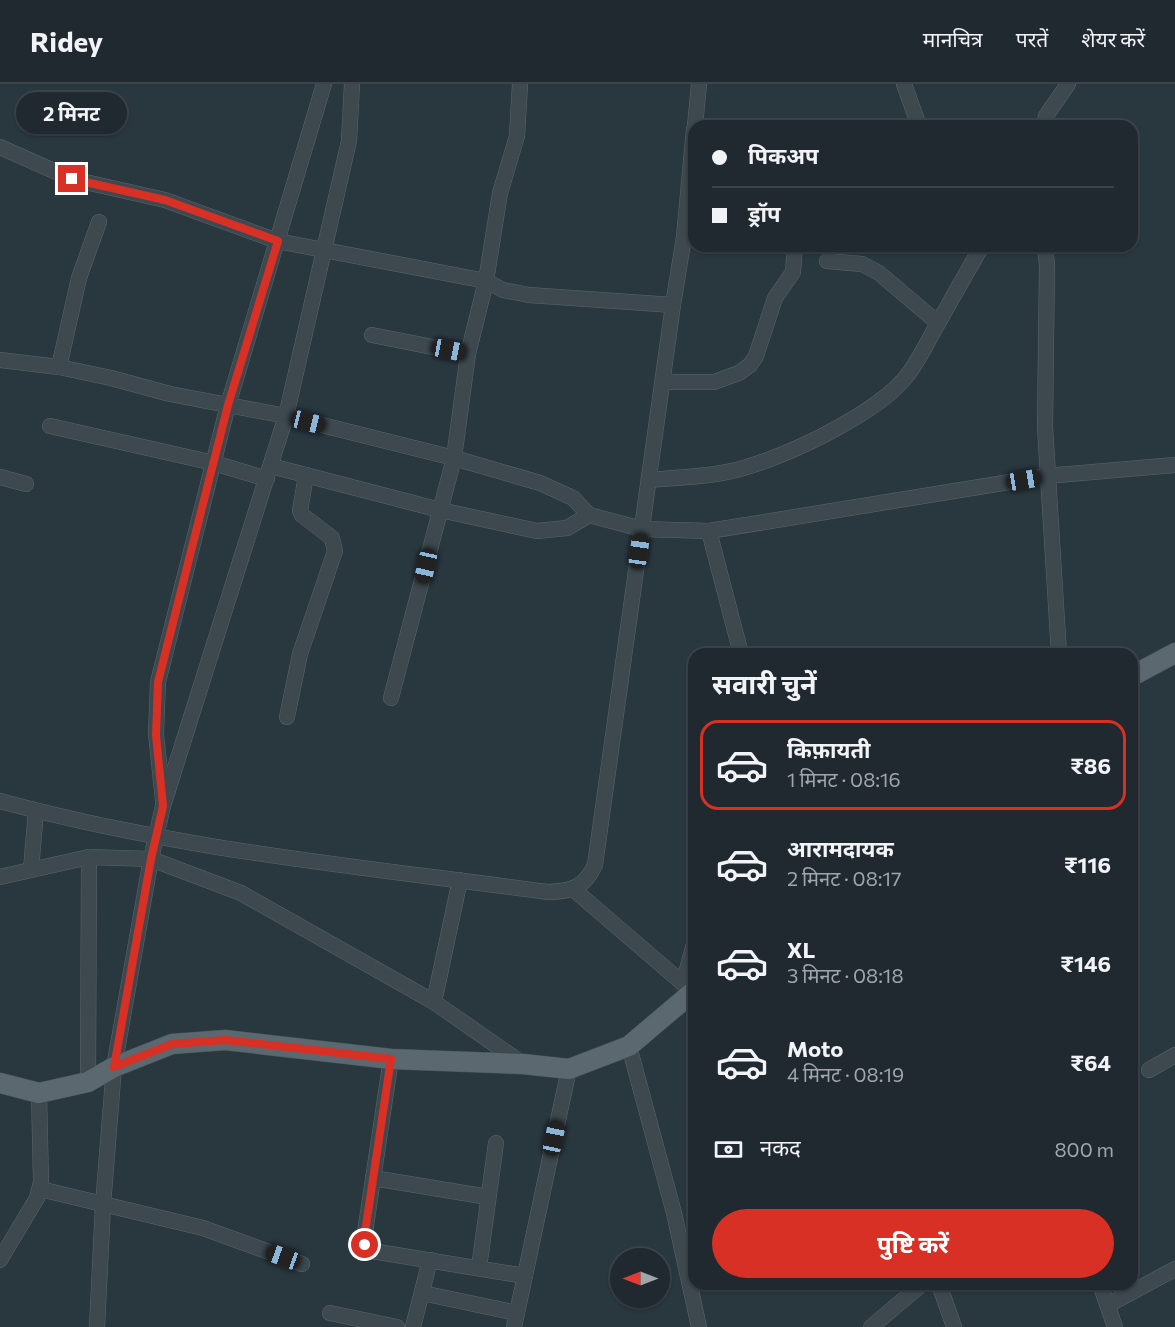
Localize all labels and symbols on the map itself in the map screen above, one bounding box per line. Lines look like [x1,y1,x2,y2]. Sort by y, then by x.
callout: 2 मिनट [16,92,128,134]
route end [58,165,85,192]
car [430,338,468,362]
car [288,409,328,435]
car [1005,468,1043,492]
car [628,532,650,570]
car [413,546,439,586]
car [541,1119,567,1157]
route start [351,1231,378,1258]
car [263,1242,303,1272]
north arrow [610,1248,670,1308]

